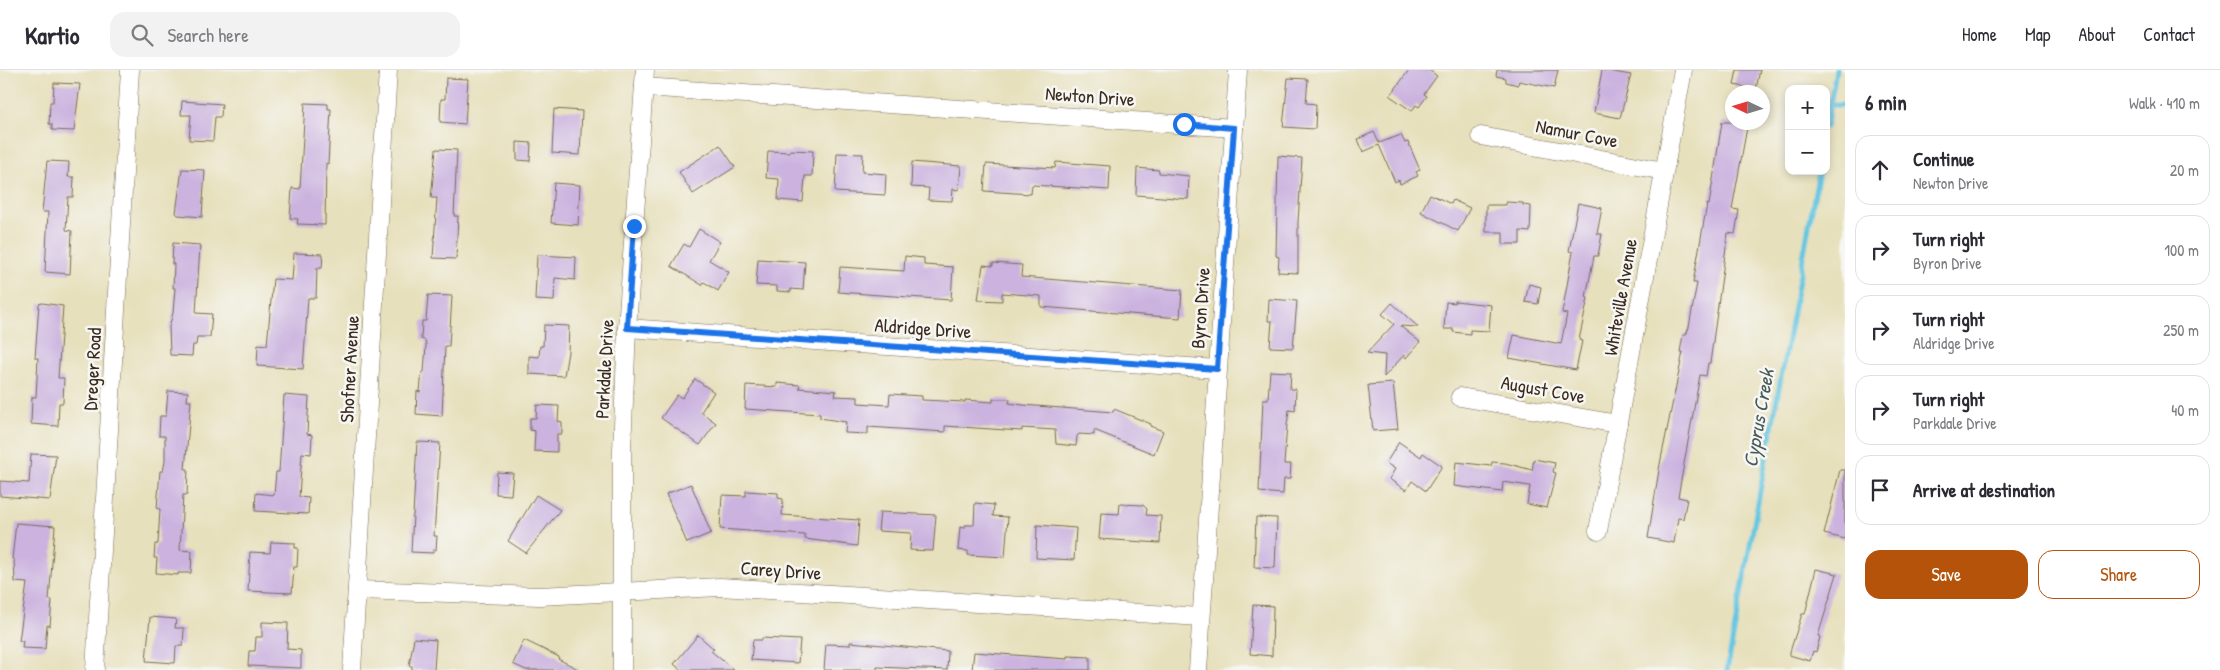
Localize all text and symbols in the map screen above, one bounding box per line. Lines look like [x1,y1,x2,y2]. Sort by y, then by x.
search box [110,12,460,57]
text: Kartio [25,19,80,51]
icon: search [128,21,156,49]
text: Search here [168,22,249,48]
text: Home [1962,22,1997,47]
text: Map [2025,22,2050,47]
text: About [2078,22,2115,47]
text: Contact [2143,22,2195,47]
street label: Newton Drive [1045,80,1136,112]
north arrow [1725,85,1770,130]
map controls [1785,85,1830,175]
button: + [1785,85,1830,130]
text: 6 min [1865,88,1907,117]
text: Walk · 410 m [2129,92,2200,114]
street label: Namur Cove [1534,112,1621,154]
route start [1173,113,1196,136]
button: − [1785,130,1830,175]
text: Continue [1913,146,1974,172]
icon: ahead [1866,156,1894,184]
text: 20 m [2170,159,2199,181]
text: Newton Drive [1913,172,1988,194]
route end [623,215,646,238]
text: Turn right [1913,226,1984,252]
street label: Whiteville Avenue [1597,236,1643,357]
icon: right [1866,236,1894,264]
text: 100 m [2164,239,2199,261]
text: Byron Drive [1913,252,1982,274]
street label: Byron Drive [1184,266,1216,349]
text: Turn right [1913,306,1984,332]
street label: Aldridge Drive [874,312,973,344]
street label: Shofner Avenue [333,314,365,423]
icon: right [1866,316,1894,344]
street label: Parkdale Drive [588,318,620,419]
text: 250 m [2163,319,2199,341]
street label: Dreger Road [77,326,107,411]
text: Aldridge Drive [1913,332,1995,354]
water label: Cyprus Creek [1736,365,1781,469]
street label: August Cove [1499,369,1587,409]
text: Turn right [1913,386,1984,412]
icon: right [1866,396,1894,424]
text: 40 m [2171,399,2199,421]
text: Parkdale Drive [1913,412,1997,434]
icon: arrive [1866,476,1894,504]
text: Arrive at destination [1913,477,2055,503]
button: Save [1865,550,2028,599]
button: Share [2038,550,2200,599]
street label: Carey Drive [740,554,823,586]

